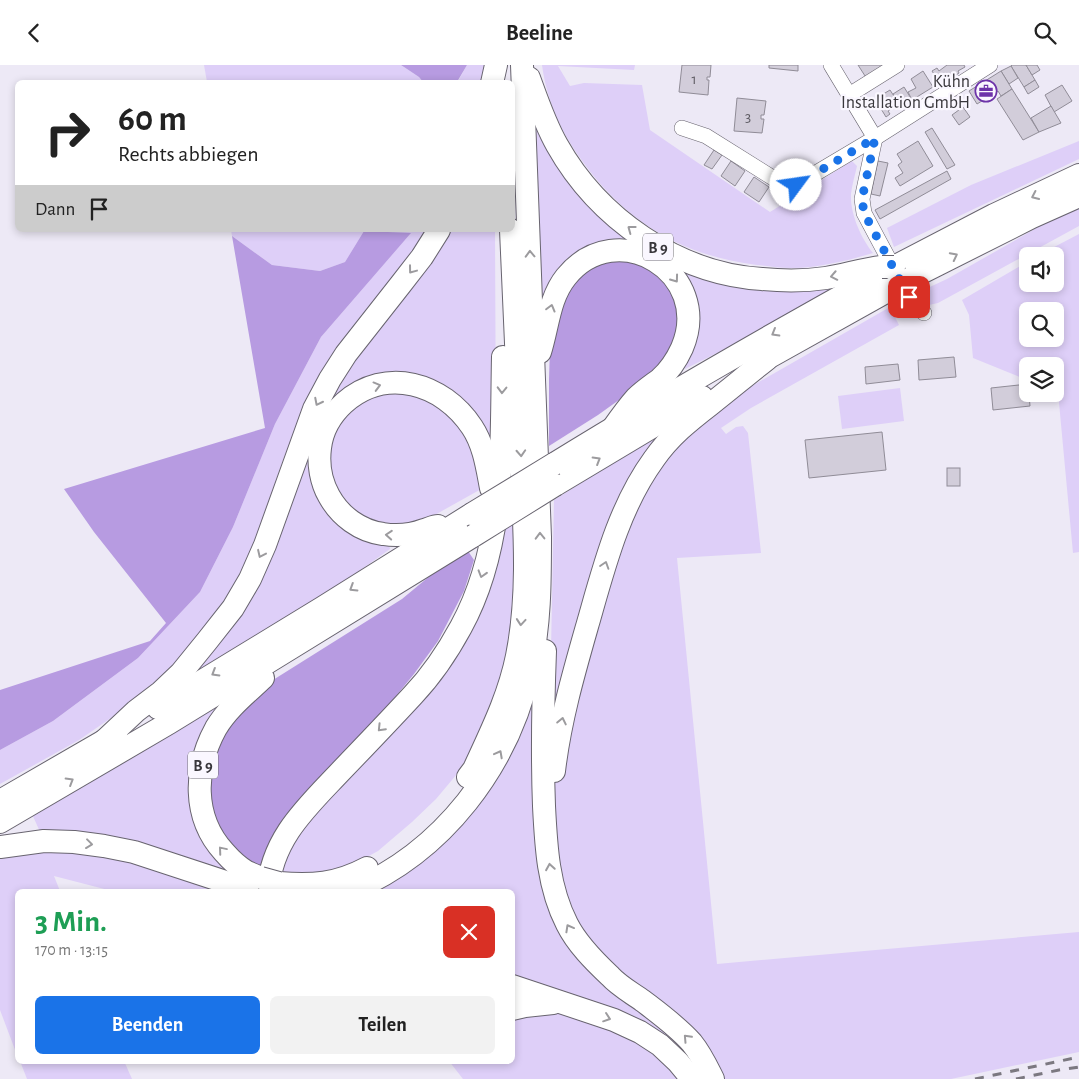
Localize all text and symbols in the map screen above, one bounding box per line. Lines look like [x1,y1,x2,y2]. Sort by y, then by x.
icon: back [20,19,48,47]
icon: search [1031,19,1059,47]
text: Beeline [506,22,573,44]
house number: 1 [691,72,697,87]
place label: Kühn Installation GmbH [841,73,970,112]
office icon: Kühn Installation GmbH [974,79,998,103]
icon: right [35,100,100,165]
text: 60 m [118,102,187,137]
house number: 3 [745,110,751,125]
text: Rechts abbiegen [118,143,259,165]
position arrow [769,158,821,210]
one-way arrow [1031,189,1040,200]
icon: arrive [85,195,113,223]
text: Dann [35,200,75,219]
one-way arrow [627,226,637,235]
road number: B 9 [643,233,673,261]
map controls [1019,247,1064,402]
button: sound [1019,247,1064,292]
one-way arrow [524,249,535,257]
one-way arrow [949,252,958,262]
one-way arrow [409,264,418,274]
one-way arrow [830,270,839,281]
one-way arrow [669,273,678,283]
pin [888,276,930,318]
icon: arrive [895,283,923,311]
button: search [1019,302,1064,347]
one-way arrow [546,305,556,313]
one-way arrow [772,327,781,337]
button: layers [1019,357,1064,402]
one-way arrow [372,381,380,391]
one-way arrow [497,386,507,394]
one-way arrow [314,397,324,406]
one-way arrow [516,450,526,457]
one-way arrow [591,456,600,466]
one-way arrow [385,529,393,540]
one-way arrow [535,532,545,540]
one-way arrow [256,549,267,558]
one-way arrow [600,561,610,570]
one-way arrow [478,570,488,578]
one-way arrow [350,582,359,592]
one-way arrow [516,618,527,626]
one-way arrow [211,667,220,677]
one-way arrow [556,717,567,726]
one-way arrow [378,723,387,732]
one-way arrow [492,750,502,759]
road number: B 9 [188,751,218,779]
one-way arrow [65,778,74,788]
one-way arrow [85,838,93,849]
one-way arrow [220,847,228,856]
one-way arrow [545,863,555,872]
button: close [443,906,495,958]
text: 3 Min. [35,907,107,937]
one-way arrow [566,924,576,933]
text: 170 m · 13:15 [35,942,108,958]
button: Beenden [35,996,260,1054]
button: Teilen [270,996,495,1054]
one-way arrow [602,1012,611,1022]
one-way arrow [684,1035,693,1044]

